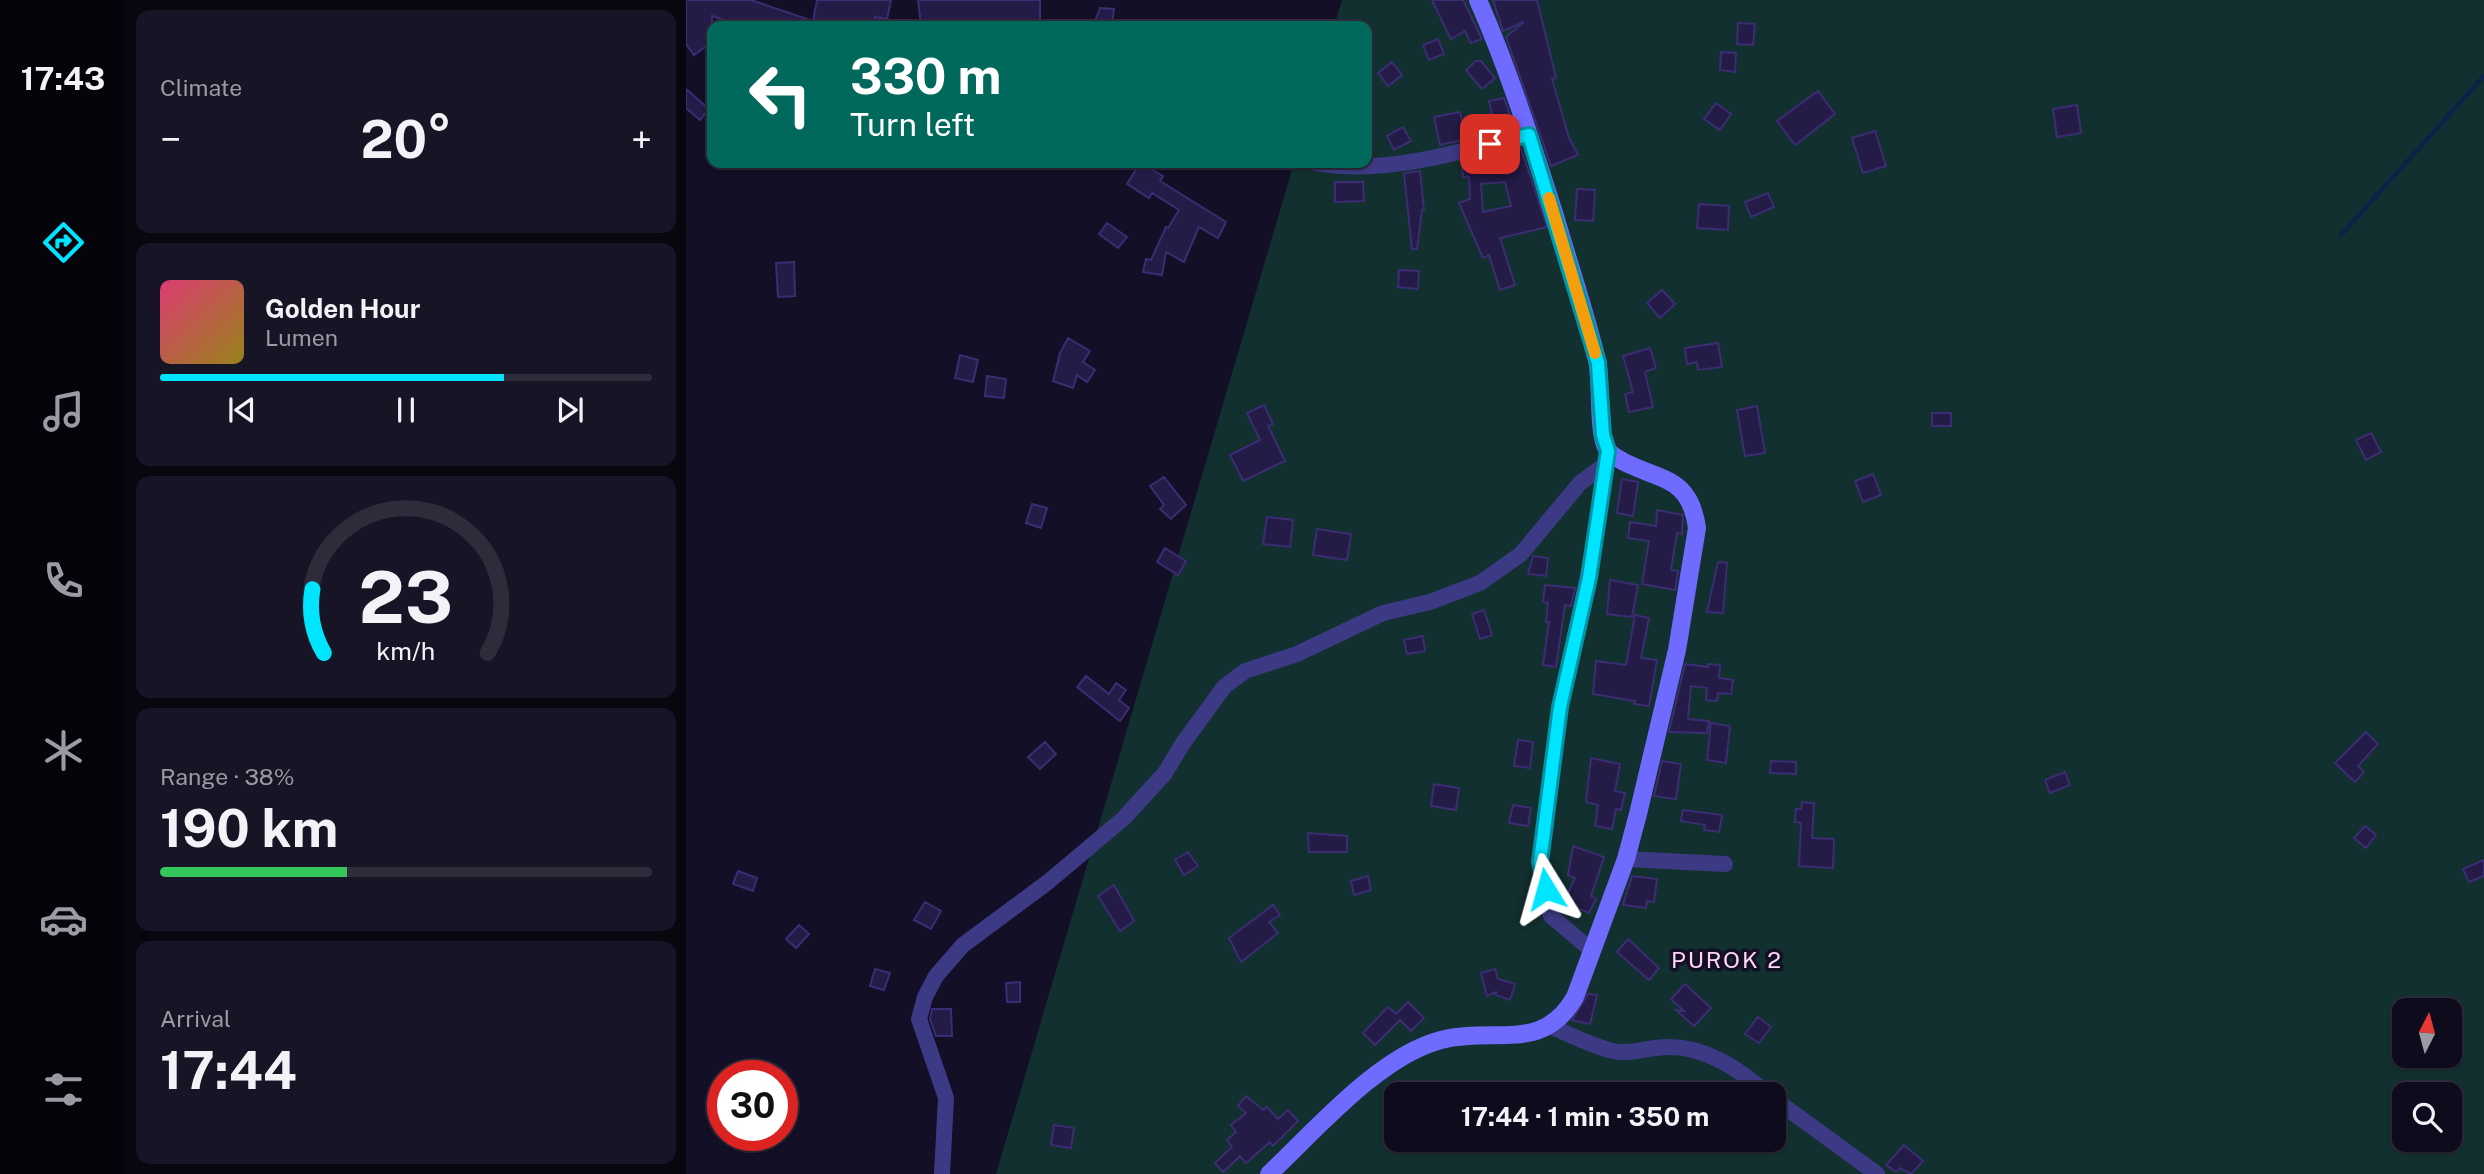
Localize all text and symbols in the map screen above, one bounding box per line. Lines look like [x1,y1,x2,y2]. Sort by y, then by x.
text: 330 m [850,47,1001,105]
icon: left [735,49,826,140]
text: 17:43 [21,60,105,97]
text: Climate [160,74,242,101]
text: Turn left [850,106,975,143]
text: 20° [360,109,452,170]
pin [1460,114,1520,174]
text: − [160,117,181,162]
text: + [631,117,652,162]
icon: arrive [1471,125,1509,163]
icon: directions [39,218,88,267]
text: Golden Hour [265,293,420,324]
text: Lumen [265,324,338,351]
icon: music [39,387,88,436]
icon: previous [223,391,261,429]
icon: pause [387,391,425,429]
icon: next [551,391,589,429]
text: 23 [359,554,453,639]
icon: phone [39,556,88,605]
text: km/h [377,636,435,666]
icon: climate [39,726,88,775]
text: Range · 38% [160,763,294,790]
text: 190 km [160,798,338,859]
position arrow [1509,852,1583,926]
icon: car [39,895,88,944]
district label: PUROK 2 [1671,946,1783,973]
north arrow [2392,998,2462,1068]
map controls [2392,998,2462,1152]
text: Arrival [160,1005,231,1032]
text: 17:44 [160,1040,297,1101]
speed limit sign: 30 [707,1060,798,1151]
icon: filters [39,1065,88,1114]
button: search [2392,1082,2462,1152]
text: 17:44 · 1 min · 350 m [1461,1101,1709,1132]

